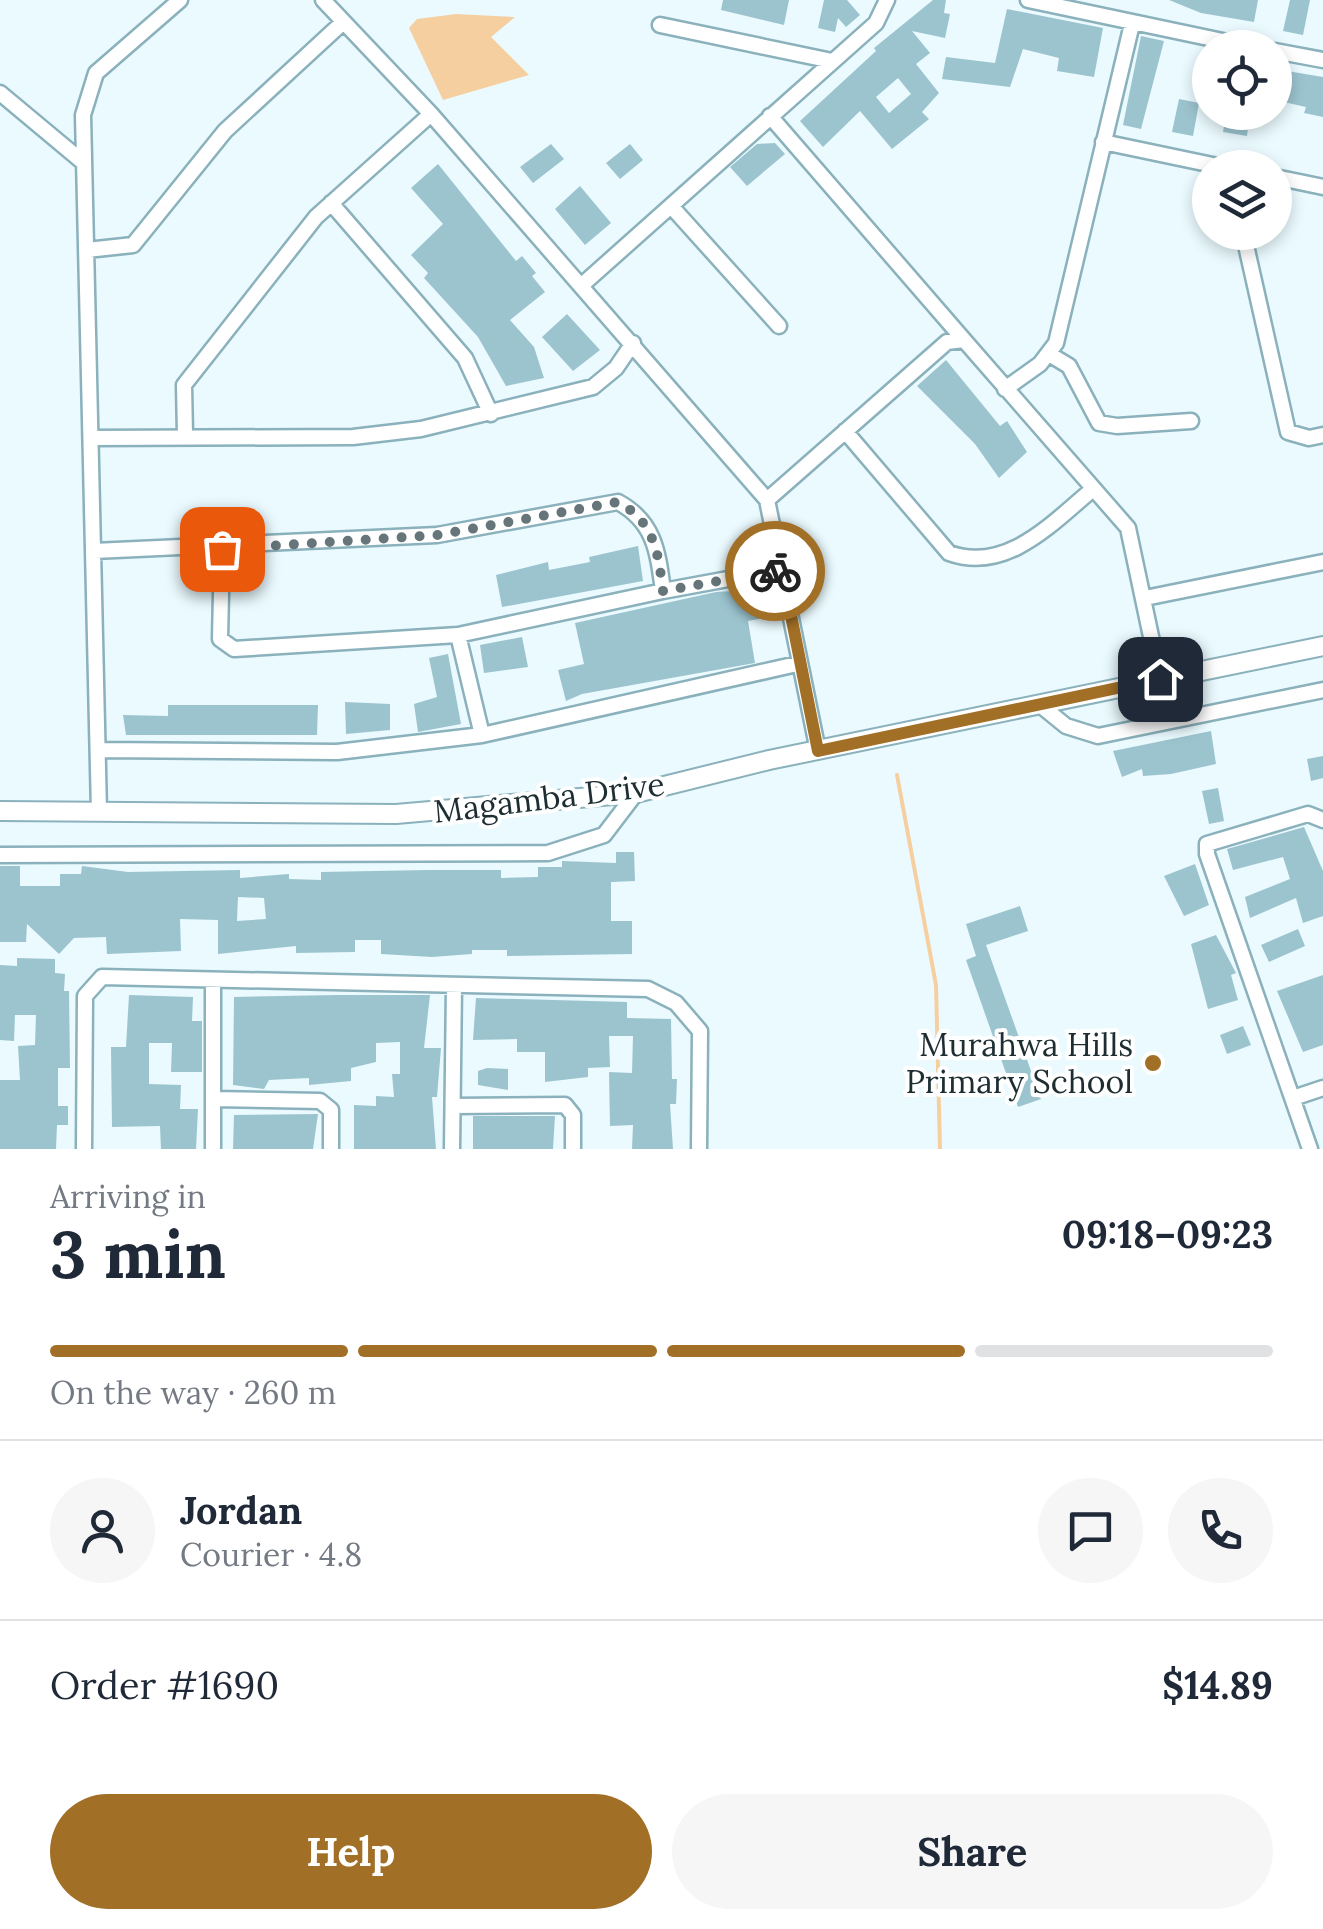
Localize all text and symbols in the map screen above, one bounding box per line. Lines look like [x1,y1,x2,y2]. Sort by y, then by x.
map controls [1192,30,1292,250]
button: locate [1192,30,1292,130]
button: layers [1192,150,1292,250]
pin [180,507,265,592]
courier [725,521,825,621]
icon: bag [195,522,250,577]
icon: bike [748,544,803,599]
pin [1118,637,1203,722]
icon: home [1133,652,1188,707]
street label: Magamba Drive [431,763,667,832]
place label: Murahwa Hills Primary School [905,1024,1133,1102]
marker: Murahwa Hills Primary School [1142,1052,1164,1074]
text: Arriving in [50,1176,206,1217]
text: 09:18–09:23 [1062,1210,1273,1258]
text: 3 min [50,1213,226,1296]
text: On the way · 260 m [50,1372,336,1413]
button: person [50,1478,155,1583]
button: chat [1038,1478,1143,1583]
button: phone [1168,1478,1273,1583]
text: Jordan [180,1486,302,1534]
text: Courier · 4.8 [180,1534,362,1575]
text: Order #1690 [50,1661,279,1709]
text: $14.89 [1162,1661,1273,1709]
button: Help [50,1794,652,1909]
button: Share [672,1794,1273,1909]

